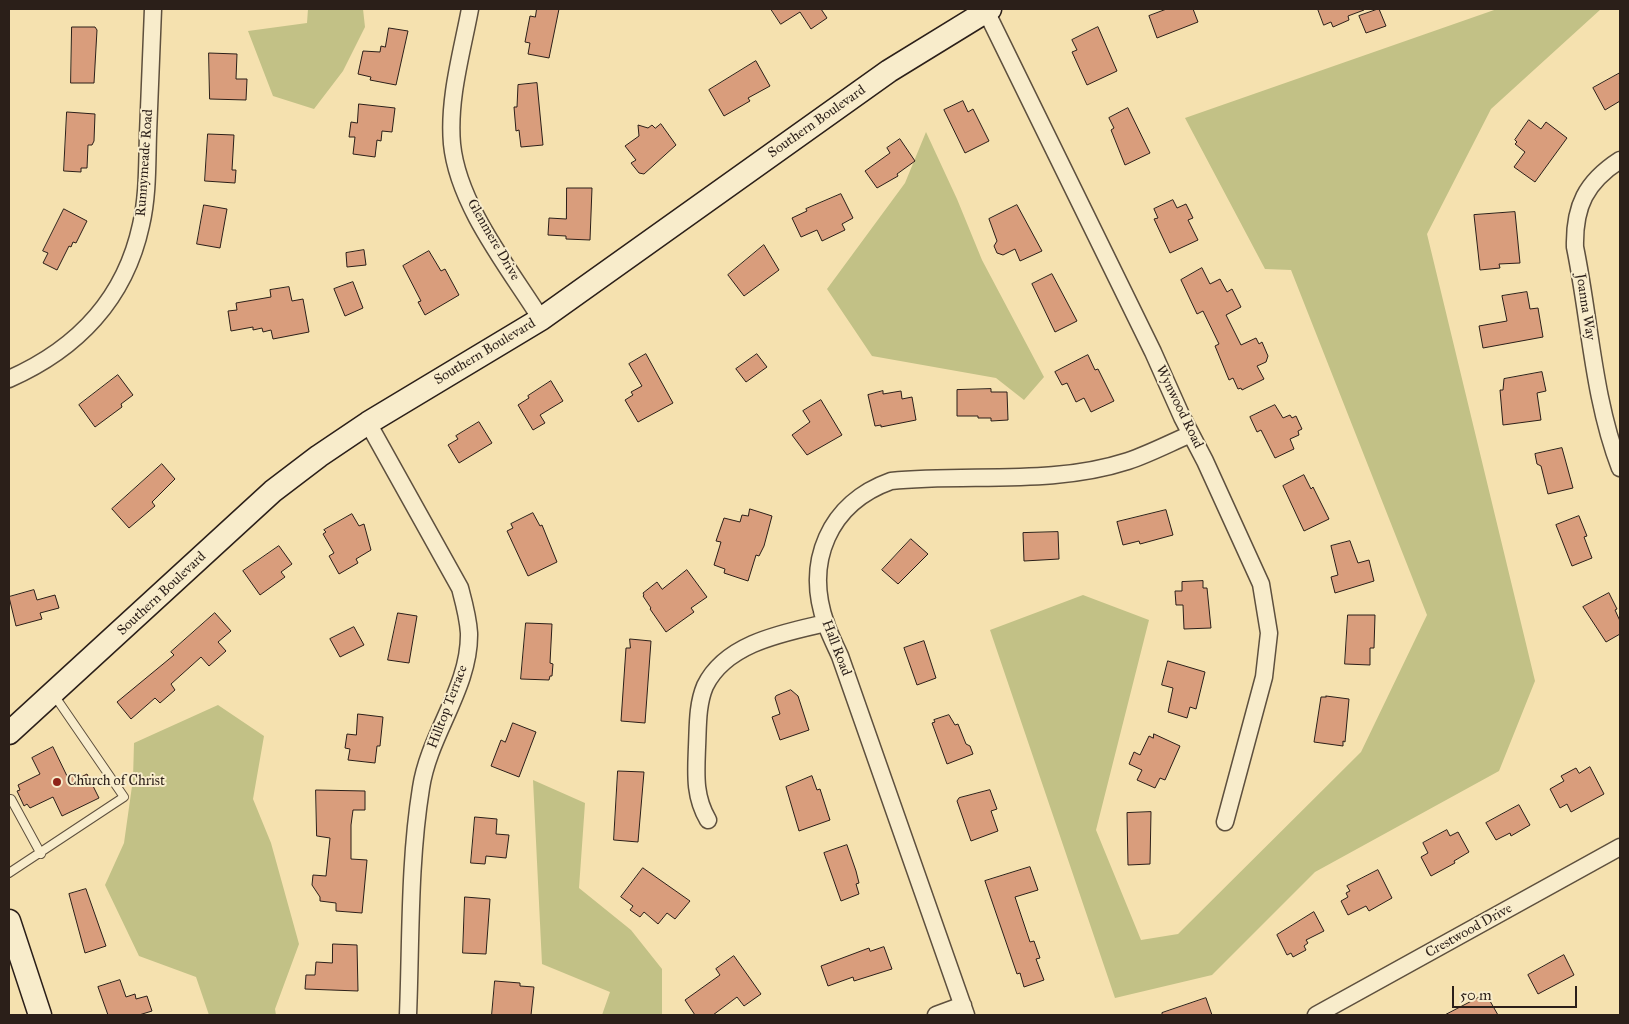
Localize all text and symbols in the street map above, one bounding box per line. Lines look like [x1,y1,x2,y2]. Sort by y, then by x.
street label: Southern Boulevard [765,82,869,162]
street label: Runnymeade Road [133,109,157,217]
street label: Glenmere Drive [463,196,523,284]
street label: Joanna Way [1571,272,1599,342]
street label: Southern Boulevard [431,315,539,389]
street label: Wynwood Road [1152,363,1206,451]
street label: Southern Boulevard [114,549,210,639]
street label: Hall Road [818,618,854,678]
street label: Hilltop Terrace [424,663,472,751]
place label: Church of Christ [67,774,165,790]
marker: Church of Christ [51,776,63,788]
street label: Crestwood Drive [1423,900,1515,962]
scale bar [1454,976,1579,1008]
text: 50 m [1460,986,1492,1004]

